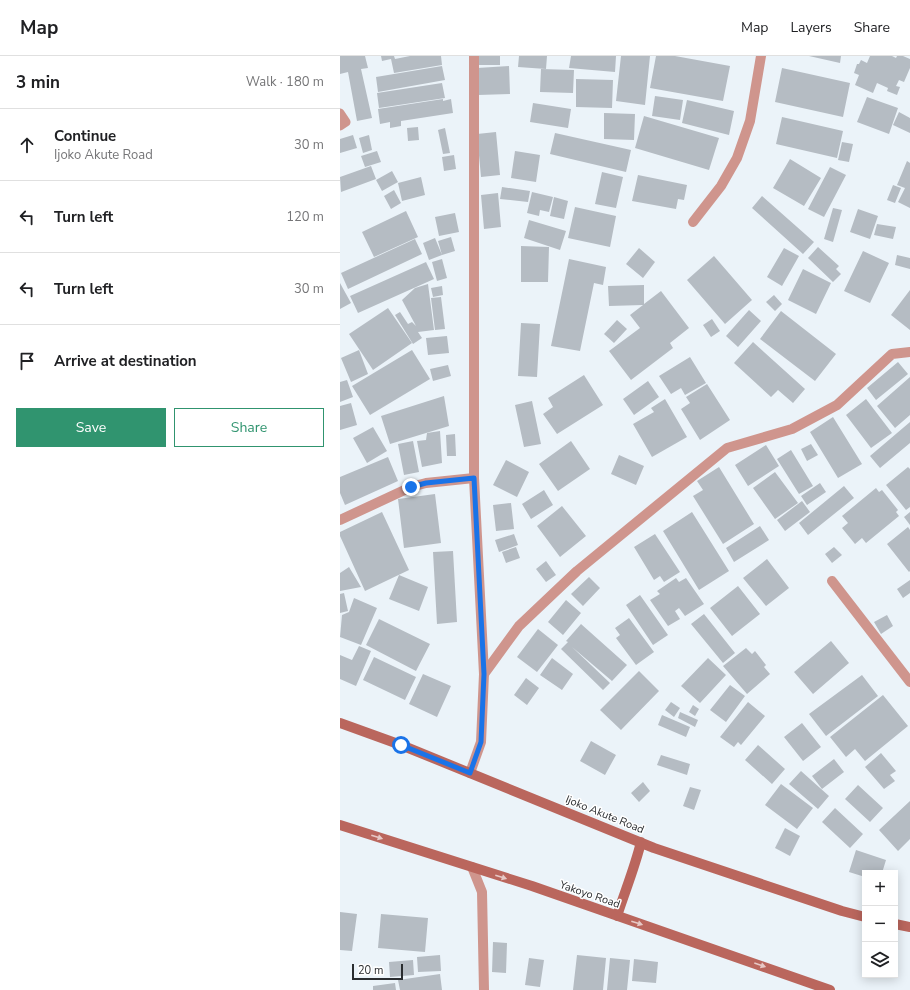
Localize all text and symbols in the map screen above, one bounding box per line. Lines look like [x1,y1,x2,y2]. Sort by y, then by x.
text: Map [20,15,58,41]
text: Map [741,18,768,37]
text: Layers [790,18,832,37]
text: Share [854,18,890,37]
text: 3 min [16,71,60,94]
text: Walk · 180 m [246,73,324,91]
text: Continue [54,126,116,146]
icon: ahead [16,134,38,156]
text: 30 m [294,136,324,154]
text: Ijoko Akute Road [54,146,153,164]
icon: left [16,206,38,228]
text: Turn left [54,207,113,227]
text: 120 m [286,208,324,226]
icon: left [16,278,38,300]
text: Turn left [54,279,113,299]
text: 30 m [294,280,324,298]
icon: arrive [16,350,38,372]
text: Arrive at destination [54,351,197,371]
button: Save [16,408,166,447]
button: Share [174,408,324,447]
route end [402,478,420,496]
route start [392,736,410,754]
street label: Ijoko Akute Road [563,792,646,837]
one-way arrow [372,834,384,840]
map controls [862,870,898,978]
button: + [862,870,898,906]
one-way arrow [495,874,507,880]
street label: Yakoyo Road [557,877,622,912]
button: − [862,906,898,942]
one-way arrow [632,920,644,926]
button: layers [862,942,898,978]
scale bar [352,962,403,981]
text: 20 m [358,963,383,978]
one-way arrow [754,963,766,969]

